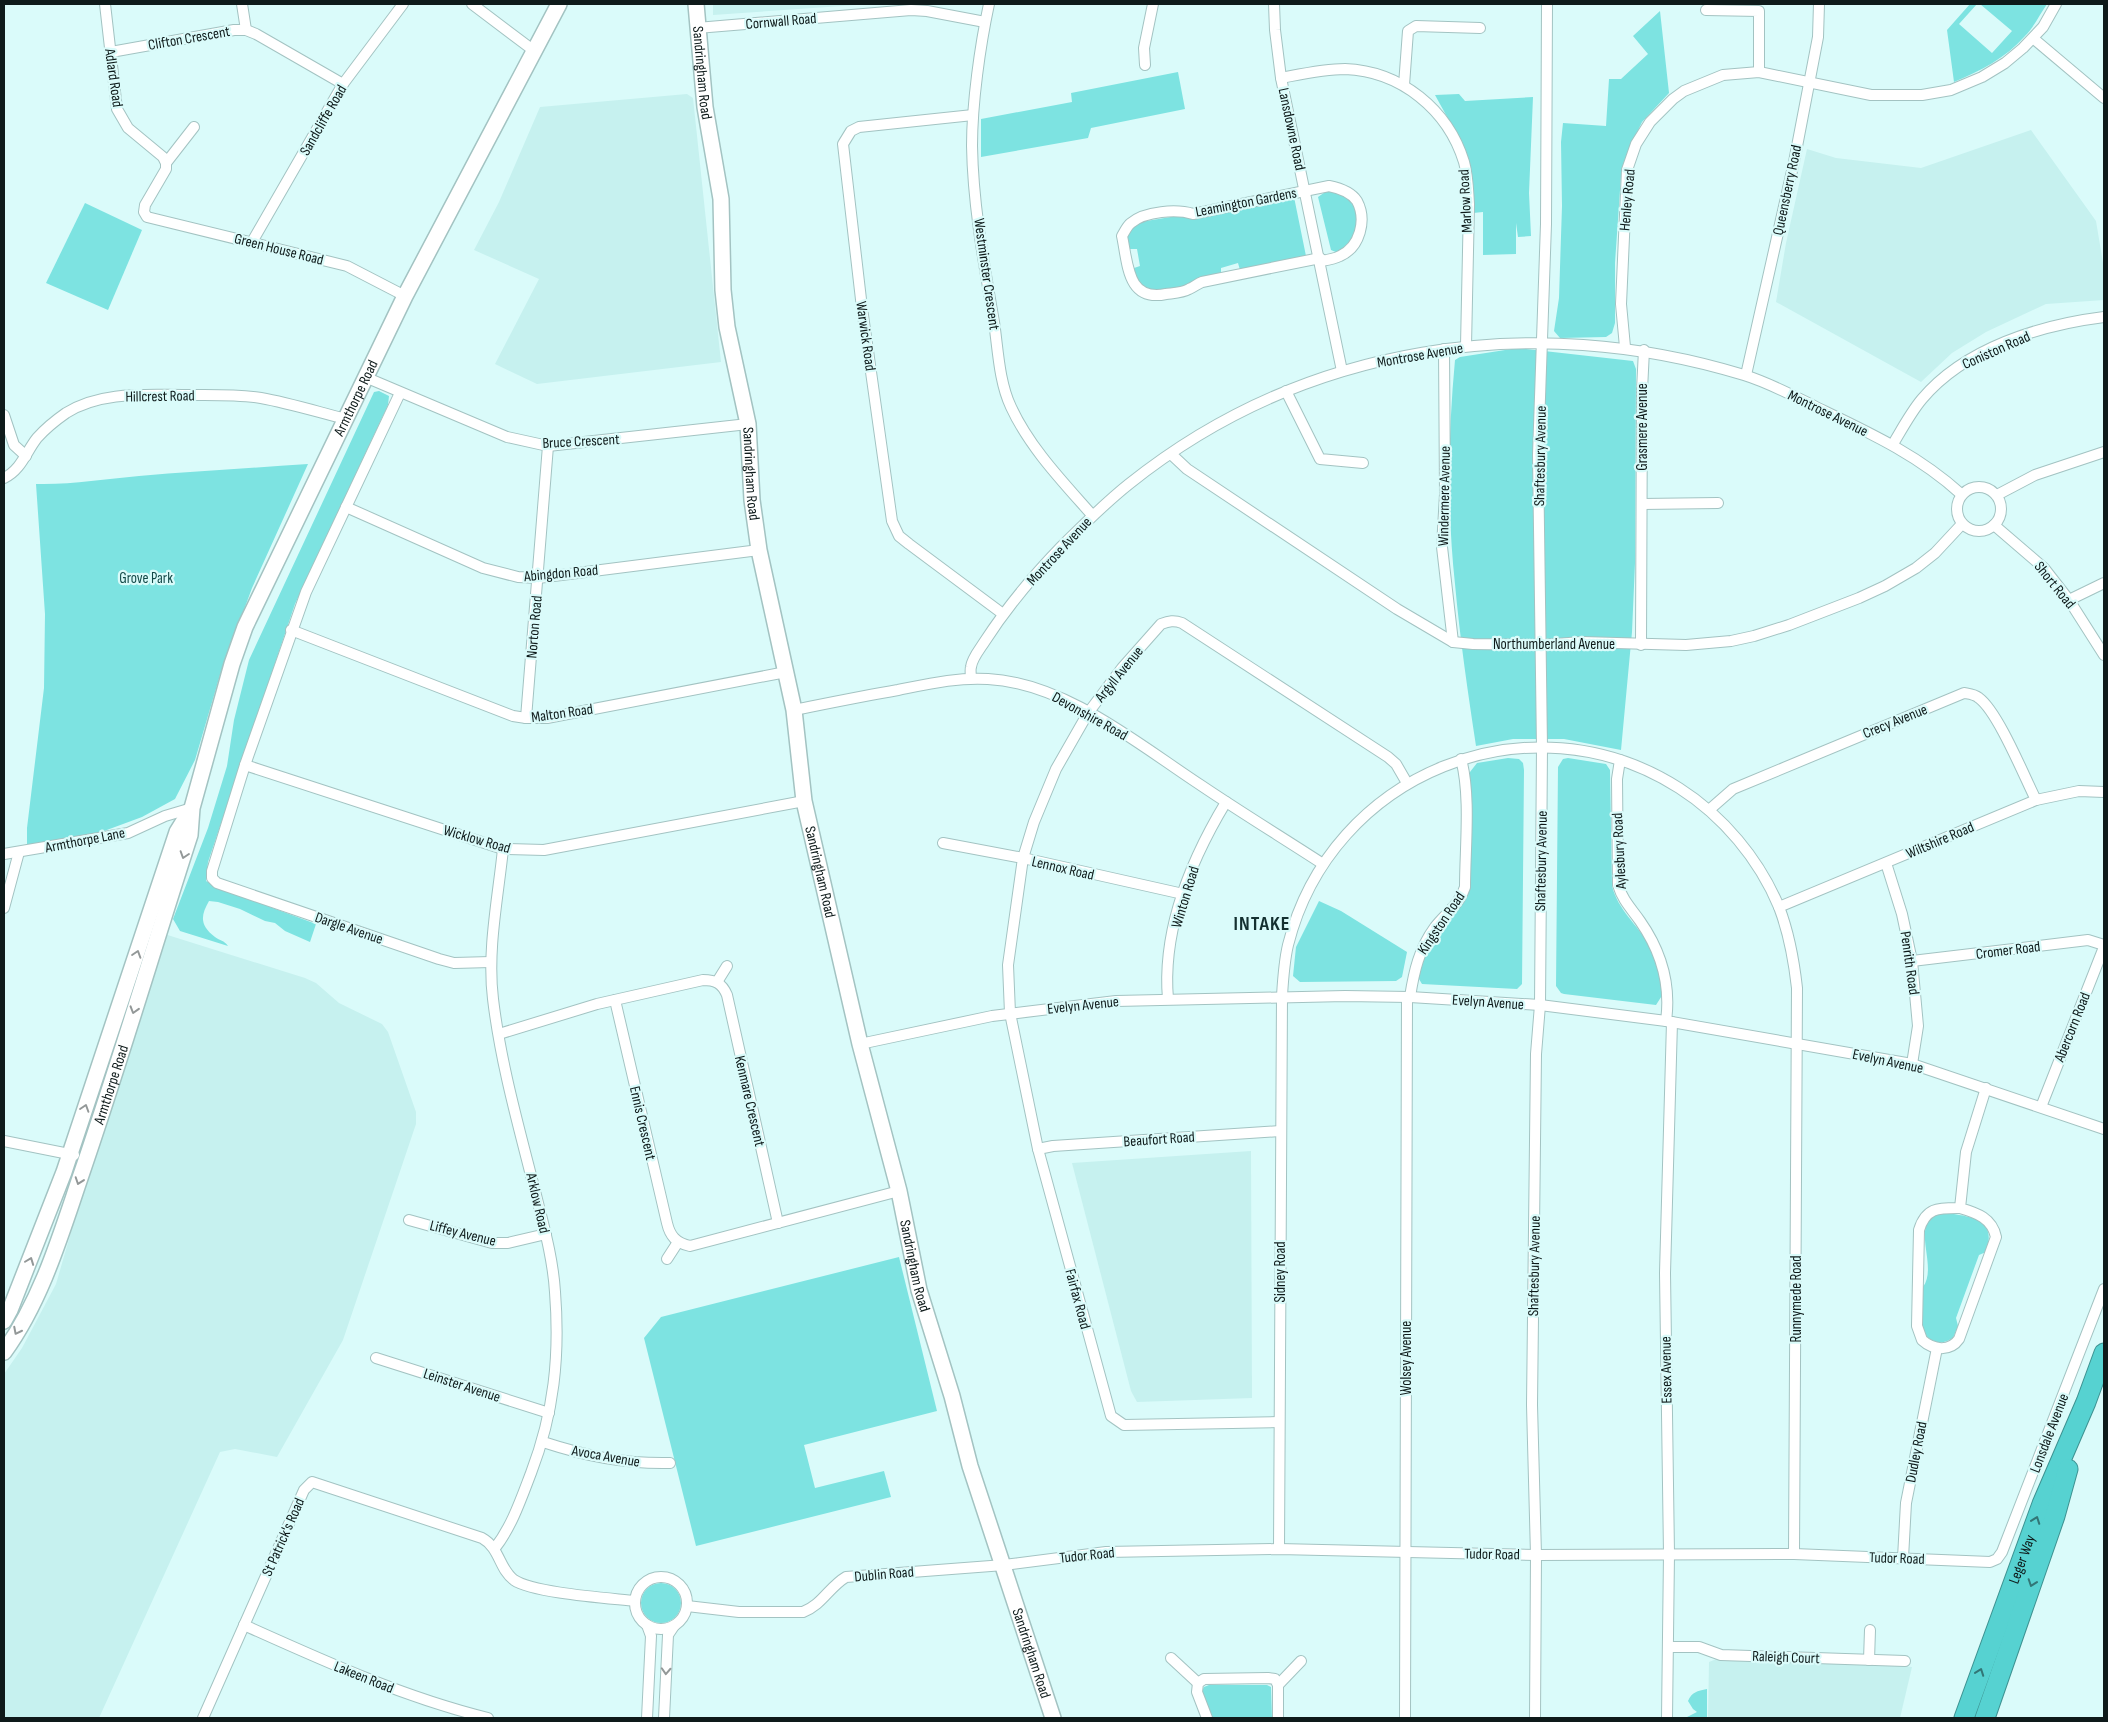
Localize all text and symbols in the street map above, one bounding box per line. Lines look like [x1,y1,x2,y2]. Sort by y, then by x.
street label: Cornwall Road [745,9,817,34]
street label: Clifton Crescent [147,22,232,55]
street label: Sandringham Road [688,25,716,121]
street label: Adlard Road [100,47,127,108]
street label: Sandcliffe Road [296,82,351,159]
street label: Lansdowne Road [1274,86,1310,172]
street label: Queensberry Road [1769,143,1806,237]
street label: Henley Road [1615,168,1640,232]
street label: Marlow Road [1454,169,1477,233]
street label: Leamington Gardens [1194,183,1298,222]
street label: Westminster Crescent [969,217,1004,332]
street label: Green House Road [232,229,326,270]
street label: Warwick Road [851,300,880,372]
street label: Coniston Road [1959,327,2033,374]
street label: Montrose Avenue [1376,339,1465,372]
street label: Armthorpe Road [329,357,383,440]
street label: Grasmere Avenue [1633,383,1652,471]
street label: Hillcrest Road [125,386,195,407]
street label: Montrose Avenue [1785,386,1871,441]
street label: Shaftesbury Avenue [1530,406,1551,506]
street label: Sandringham Road [738,426,764,522]
street label: Bruce Crescent [542,430,621,453]
street label: Windermere Avenue [1434,446,1455,546]
street label: Montrose Avenue [1023,513,1096,590]
street label: Short Road [2030,558,2079,613]
street label: Abingdon Road [522,561,599,586]
park label: Grove Park [119,569,173,588]
street label: Norton Road [522,595,547,659]
street label: Northumberland Avenue [1493,635,1615,654]
street label: Argyll Avenue [1090,642,1148,707]
street label: Devonshire Road [1049,688,1131,745]
street label: Malton Road [530,700,594,727]
street label: Crecy Avenue [1860,700,1930,743]
street label: Shaftesbury Avenue [1531,811,1552,911]
street label: Aylesbury Road [1608,812,1631,891]
street label: Wiltshire Road [1903,818,1977,863]
street label: Wicklow Road [441,821,513,858]
street label: Armthorpe Lane [43,823,127,858]
street label: Sandringham Road [800,824,840,920]
one-way arrow [179,850,189,859]
street label: Lennox Road [1030,852,1096,885]
street label: Winton Road [1167,864,1204,930]
street label: Kingston Road [1413,888,1469,958]
street label: Dargle Avenue [312,908,385,949]
district label: INTAKE [1234,912,1290,936]
street label: Penrith Road [1896,930,1923,996]
street label: Cromer Road [1975,937,2041,964]
one-way arrow [131,950,141,958]
street label: Abercorn Road [2050,990,2095,1066]
street label: Evelyn Avenue [1451,991,1525,1014]
street label: Evelyn Avenue [1046,992,1120,1019]
one-way arrow [129,1005,139,1013]
street label: Armthorpe Road [89,1043,133,1128]
street label: Evelyn Avenue [1851,1045,1925,1078]
street label: Kenmare Crescent [730,1054,769,1149]
street label: Ennis Crescent [625,1084,660,1162]
one-way arrow [79,1104,89,1113]
street label: Beaufort Road [1123,1128,1195,1151]
street label: Arklow Road [521,1170,554,1235]
one-way arrow [75,1176,85,1185]
street label: Liffey Avenue [428,1216,498,1251]
street label: Shaftesbury Avenue [1524,1216,1545,1316]
street label: Sandringham Road [895,1218,934,1314]
street label: Sidney Road [1271,1242,1290,1302]
street label: Runnymede Road [1787,1255,1806,1343]
one-way arrow [24,1257,34,1265]
street label: Fairfax Road [1060,1267,1095,1331]
street label: Wolsey Avenue [1397,1321,1416,1395]
one-way arrow [13,1326,23,1335]
street label: Essex Avenue [1656,1336,1677,1404]
street label: Leinster Avenue [421,1364,503,1407]
street label: Lonsdale Avenue [2026,1391,2073,1475]
street label: Dudley Road [1901,1420,1932,1484]
street label: Avoca Avenue [569,1441,641,1472]
street label: St Patrick's Road [258,1495,309,1579]
one-way arrow [2030,1516,2040,1525]
street label: Leger Way [2005,1532,2040,1587]
street label: Tudor Road [1058,1543,1116,1568]
street label: Tudor Road [1464,1545,1520,1564]
street label: Tudor Road [1869,1548,1925,1569]
street label: Dublin Road [854,1562,915,1587]
one-way arrow [2028,1579,2038,1587]
street label: Sandringham Road [1007,1606,1055,1701]
street label: Raleigh Court [1752,1647,1821,1668]
street label: Lakeen Road [331,1657,396,1698]
one-way arrow [661,1668,671,1676]
one-way arrow [1974,1669,1984,1677]

